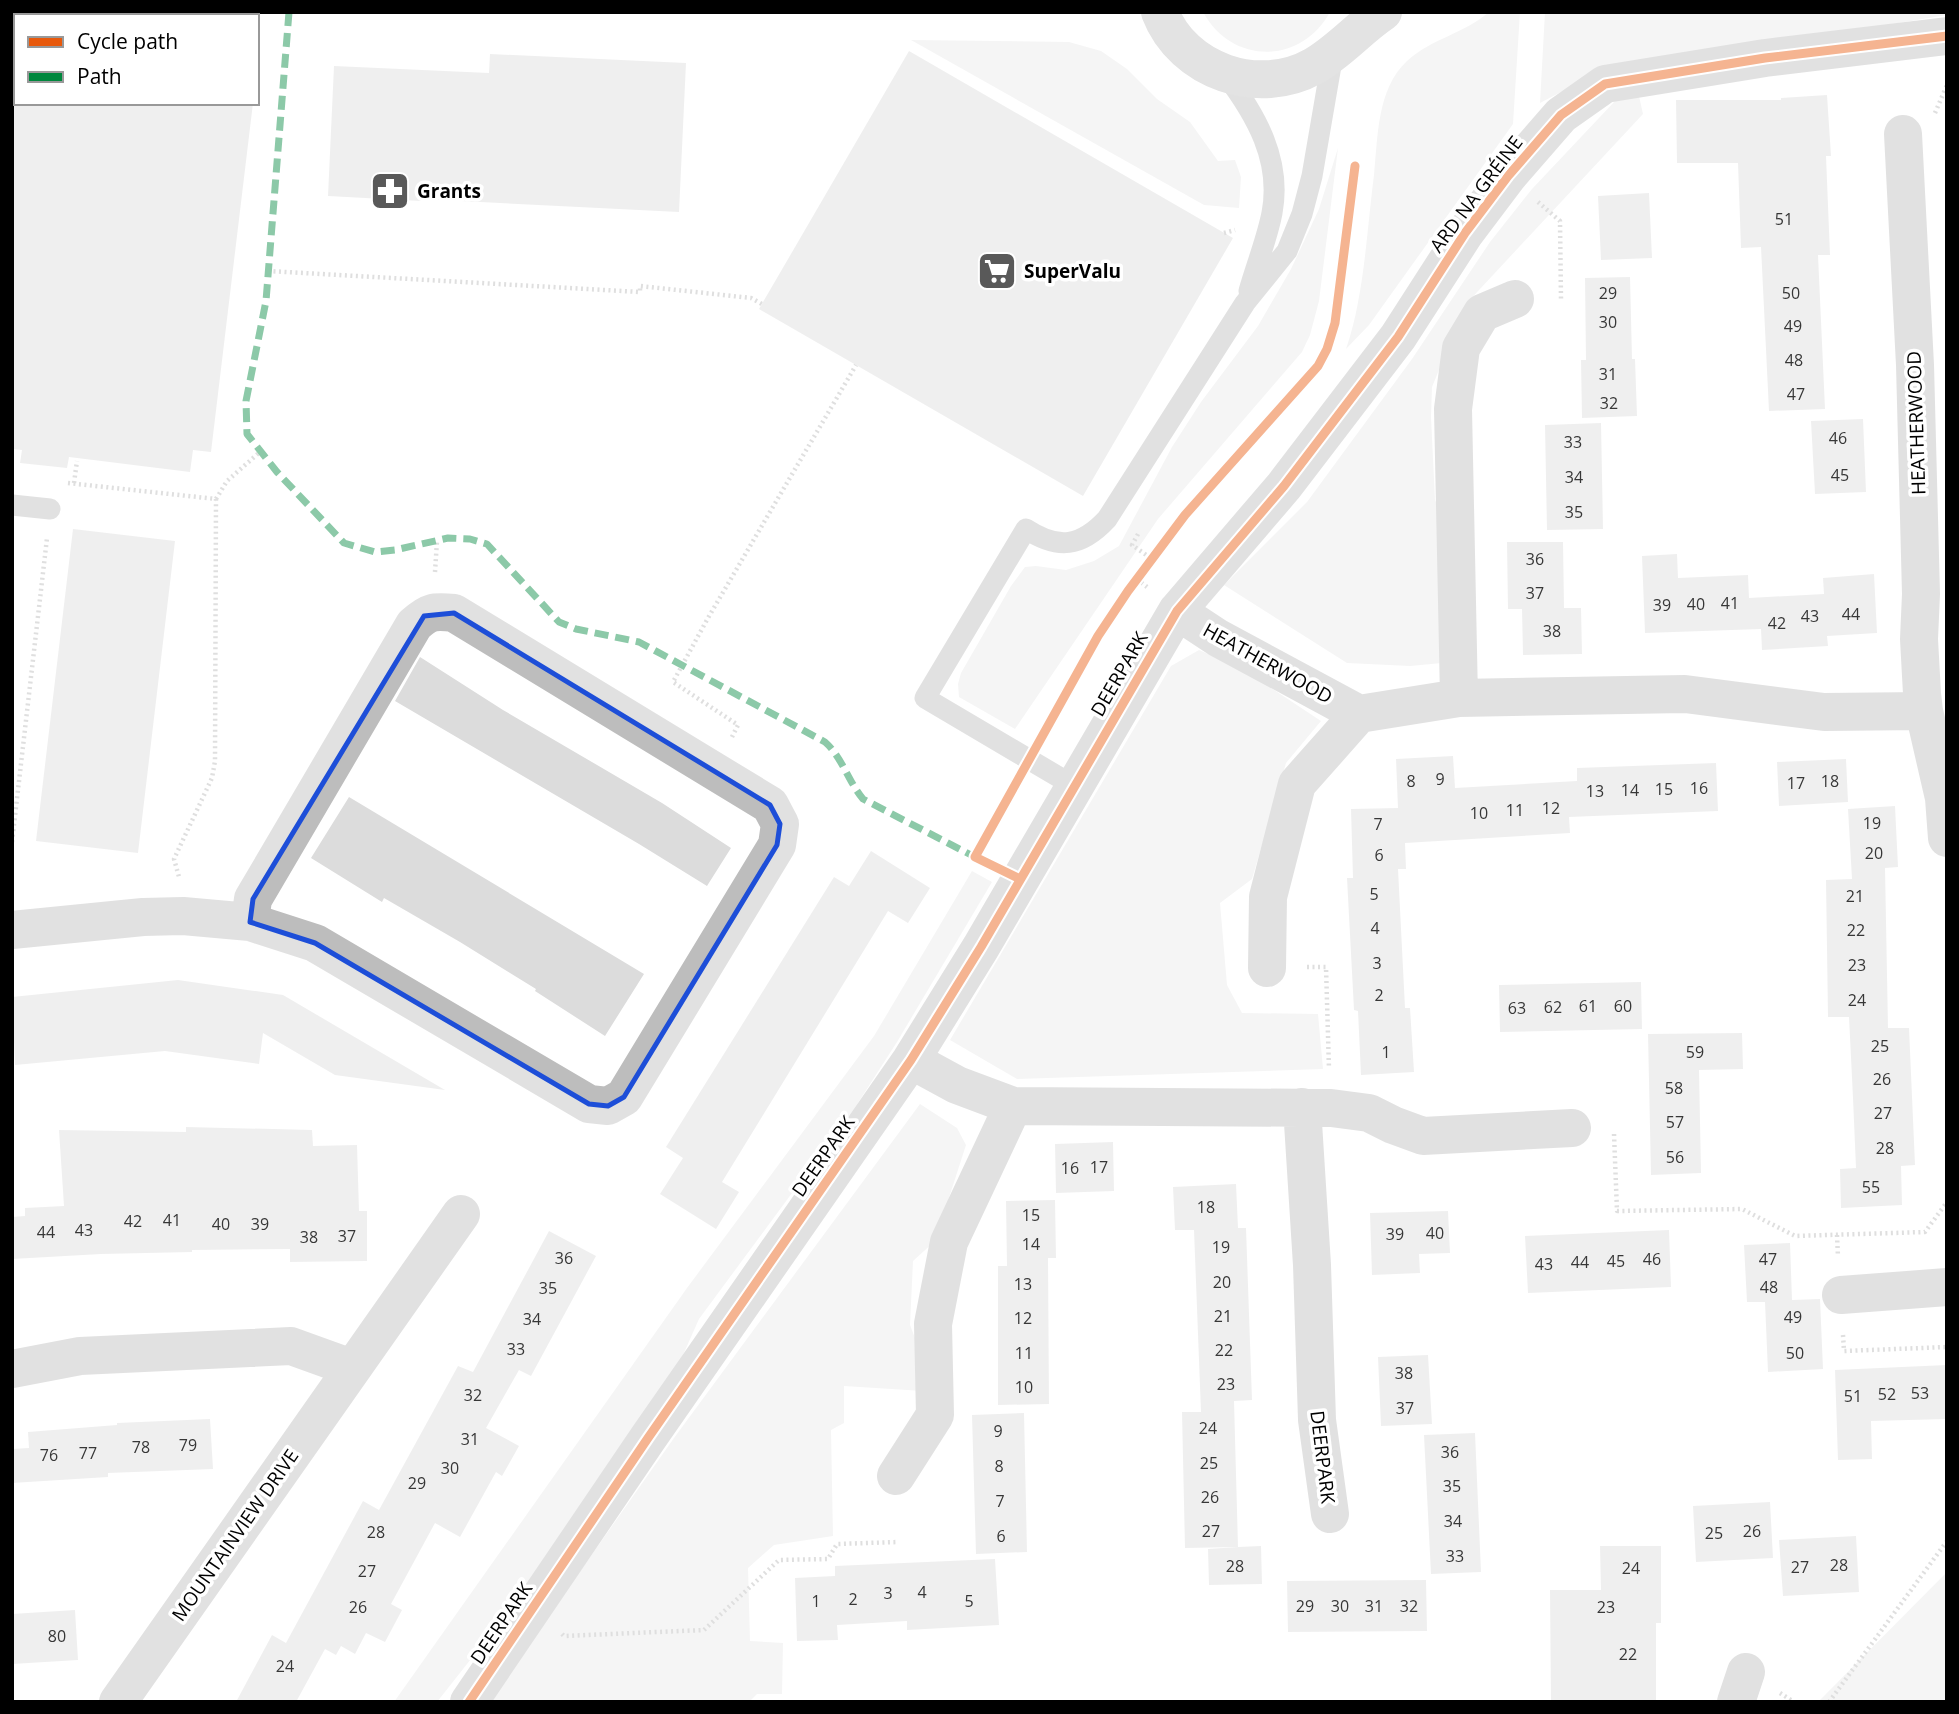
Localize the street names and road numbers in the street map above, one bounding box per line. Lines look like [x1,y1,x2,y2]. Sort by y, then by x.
street label: ARD NA GRÉINE [1423,130,1529,258]
street label: HEATHERWOOD [1900,350,1932,496]
street label: HEATHERWOOD [1199,617,1337,709]
street label: DEERPARK [1084,627,1154,721]
street label: DEERPARK [786,1110,861,1202]
street label: DEERPARK [1304,1409,1342,1505]
street label: MOUNTAINVIEW DRIVE [166,1444,304,1626]
street label: DEERPARK [464,1577,538,1669]

